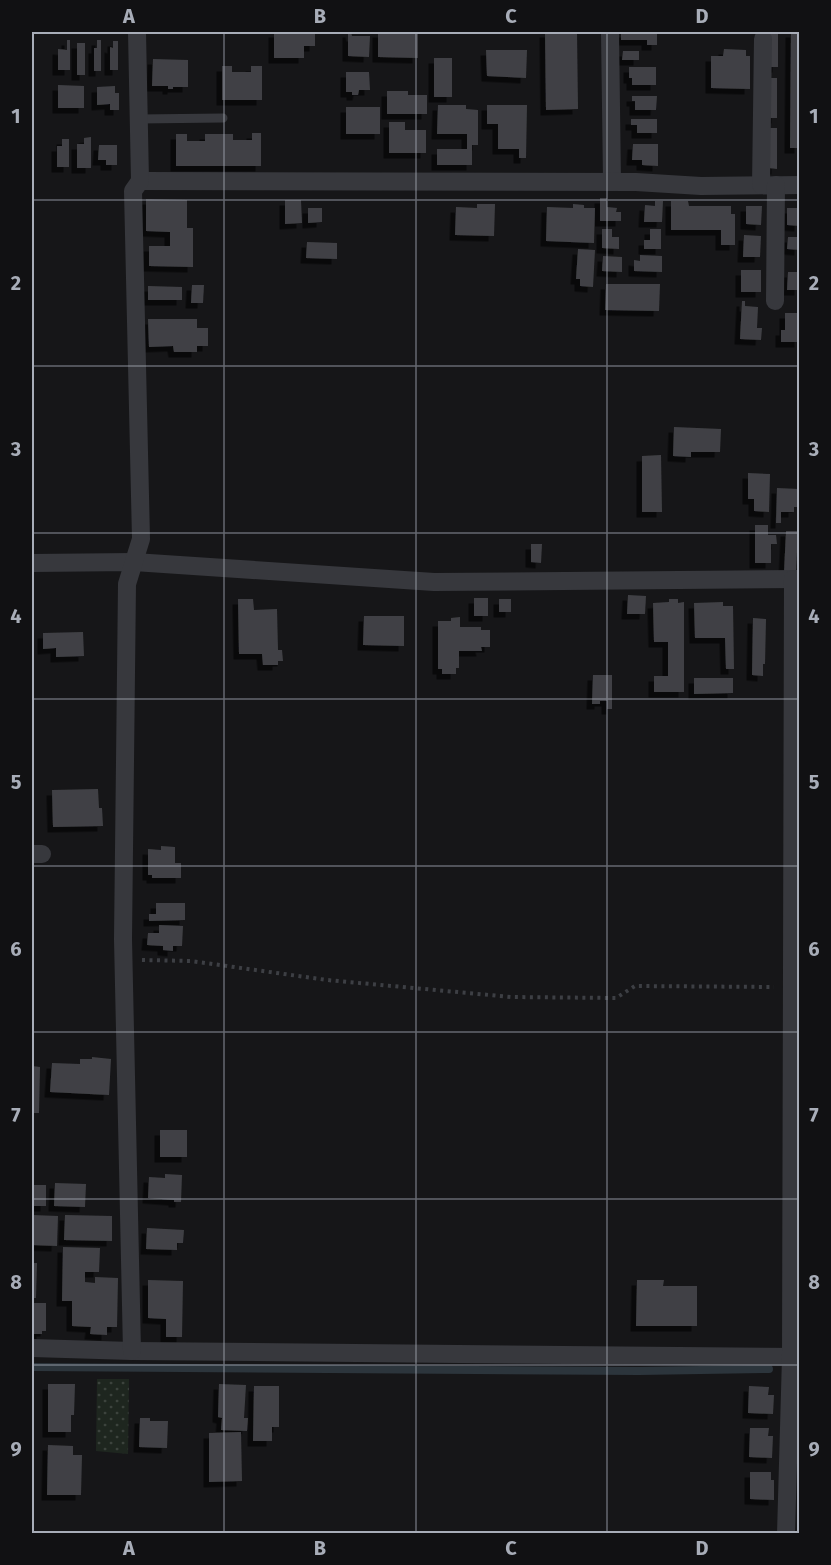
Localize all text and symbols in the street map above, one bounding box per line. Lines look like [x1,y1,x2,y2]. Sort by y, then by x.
text: A [122,4,136,28]
text: B [314,4,326,28]
text: C [505,4,517,28]
text: D [695,4,709,28]
text: 1 [11,104,21,128]
text: 1 [809,104,819,128]
text: 2 [11,271,21,295]
text: 2 [809,271,819,295]
text: 3 [10,437,21,461]
text: 3 [808,437,819,461]
text: 4 [10,604,22,628]
text: 4 [808,604,820,628]
text: 5 [11,770,22,794]
text: 5 [809,770,820,794]
text: 6 [10,937,22,961]
text: 6 [808,937,820,961]
text: 7 [11,1103,21,1127]
text: 7 [809,1103,819,1127]
text: 8 [10,1270,22,1294]
text: 8 [808,1270,820,1294]
text: 9 [10,1437,22,1461]
text: 9 [808,1437,820,1461]
text: A [122,1536,136,1560]
text: B [314,1536,326,1560]
text: C [505,1536,517,1560]
text: D [695,1536,709,1560]

